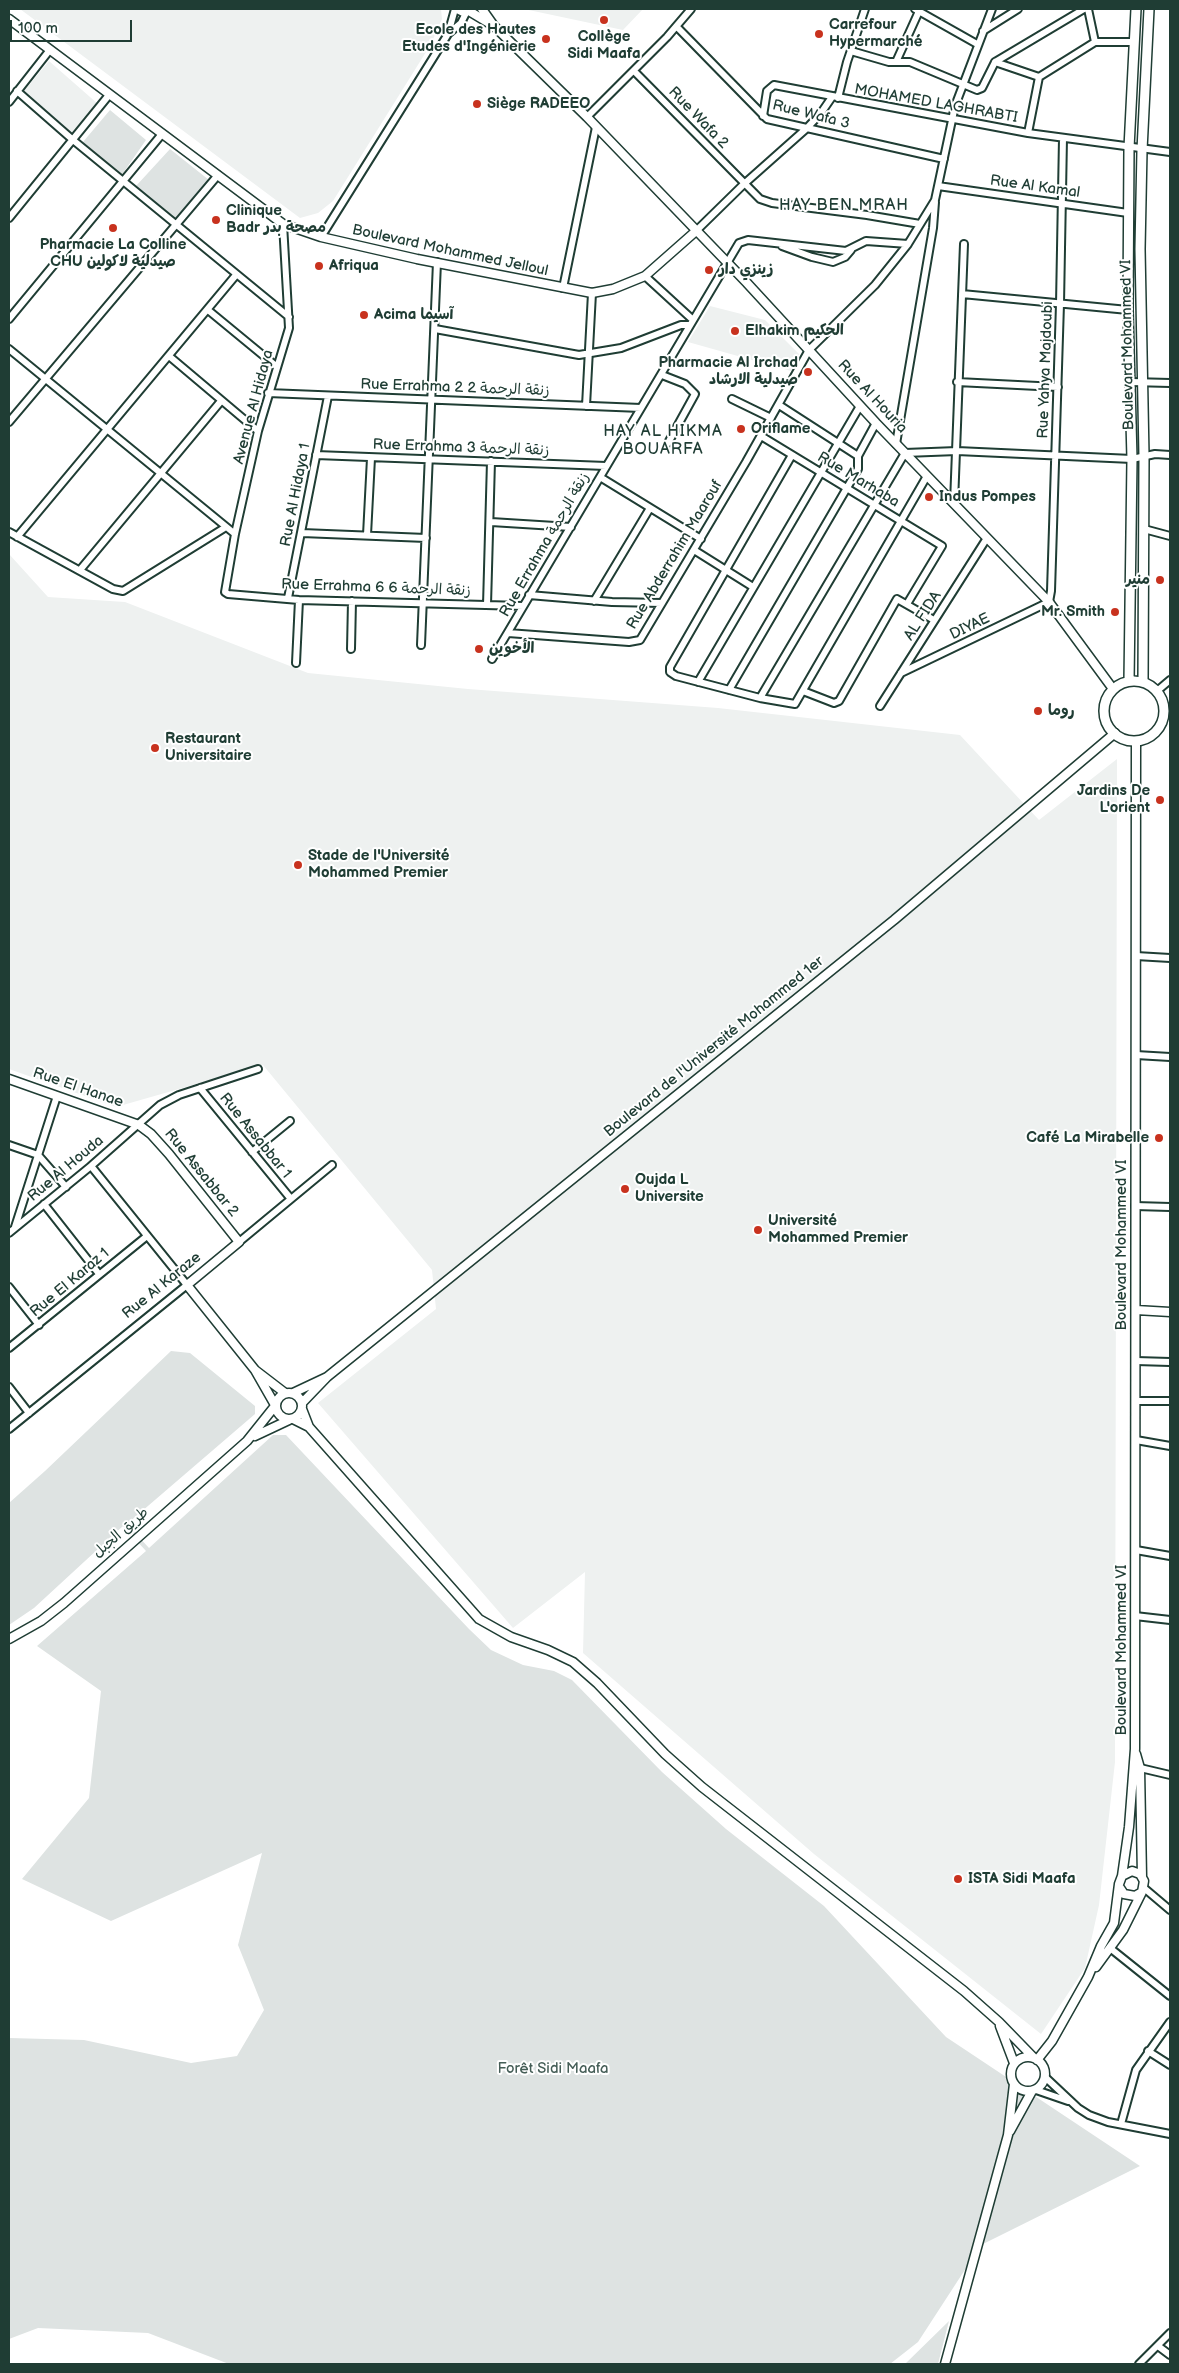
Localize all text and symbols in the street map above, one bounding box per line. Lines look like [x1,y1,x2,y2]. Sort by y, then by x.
scale bar [12,10,135,42]
marker: Collège Sidi Maafa [598,14,610,26]
place label: Carrefour Hypermarché [829,16,923,51]
text: 100 m [18,19,58,38]
place label: Ecole des Hautes Etudes d'Ingénierie [402,21,536,56]
place label: Collège Sidi Maafa [567,28,641,63]
marker: Carrefour Hypermarché [813,28,825,40]
marker: Ecole des Hautes Etudes d'Ingénierie [540,33,552,45]
street label: MOHAMED LAGHRABTI [853,81,1019,127]
street label: Rue Wafa 2 [664,83,732,153]
place label: Siège RADEEO [487,95,590,113]
street label: Rue Wafa 3 [770,97,852,133]
marker: Siège RADEEO [471,98,483,110]
street label: Rue Al Kamal [989,172,1081,202]
district label: HAY BEN MRAH [777,196,911,216]
place label: Clinique Badr مصحة بدر [226,202,326,237]
marker: Clinique Badr مصحة بدر [210,214,222,226]
street label: Boulevard Mohammed Jelloul [350,221,550,281]
marker: Pharmacie La Colline CHU صيدلية لاكولين [107,222,119,234]
place label: Pharmacie La Colline CHU صيدلية لاكولين [40,236,186,271]
place label: Afriqua [329,257,379,275]
street label: Boulevard Mohammed VI [1118,259,1138,431]
marker: Afriqua [313,260,325,272]
place label: زينزي دار [719,261,773,279]
marker: زينزي دار [703,264,715,276]
street label: Rue Yahya Majdoubi [1035,301,1057,439]
place label: Acima آسيما [374,306,453,324]
marker: Acima آسيما [358,309,370,321]
place label: Elhakim الحكيم [745,322,844,340]
marker: Elhakim الحكيم [729,325,741,337]
street label: Avenue Al Hidaya [230,348,278,466]
place label: Pharmacie Al Irchad صيدلية الارشاد [658,354,798,389]
street label: Rue Al Houria [833,357,911,437]
marker: Pharmacie Al Irchad صيدلية الارشاد [802,366,814,378]
street label: Rue Errahma 2 2 زنقة الرحمة [360,376,550,400]
place label: Oriflame [751,420,810,438]
district label: HAY AL HIKMA BOUARFA [602,422,724,460]
marker: Oriflame [735,423,747,435]
street label: Rue Errahma 3 زنقة الرحمة [372,436,550,460]
street label: Rue Al Hidaya 1 [277,442,315,548]
street label: Rue Marhaba [814,448,902,512]
street label: Rue Errahma زنقة الرحمة [496,470,594,620]
street label: Rue Abderrahim Maarouf [623,477,727,633]
place label: Indus Pompes [939,488,1036,506]
marker: Indus Pompes [923,491,935,503]
place label: منير [1126,571,1150,589]
marker: منير [1154,574,1166,586]
street label: Rue Errahma 6 6 زنقة الرحمة [281,576,471,600]
street label: AL FIDA [900,588,946,644]
place label: Mr. Smith [1041,603,1105,621]
marker: Mr. Smith [1109,606,1121,618]
street label: DIYAE [947,610,993,644]
place label: الأخوين [489,640,534,658]
marker: الأخوين [473,643,485,655]
place label: روما [1048,702,1074,720]
marker: روما [1032,705,1044,717]
place label: Restaurant Universitaire [165,730,252,765]
marker: Restaurant Universitaire [149,742,161,754]
place label: Jardins De L'orient [1077,782,1150,817]
marker: Jardins De L'orient [1154,794,1166,806]
place label: Stade de l'Université Mohammed Premier [308,847,449,882]
marker: Stade de l'Université Mohammed Premier [292,859,304,871]
street label: Boulevard de l'Université Mohammed 1er [601,953,827,1141]
street label: Rue El Hanae [30,1064,126,1112]
street label: Rue Assabbar 1 [215,1090,295,1182]
street label: Rue Assabbar 2 [160,1126,242,1220]
place label: Café La Mirabelle [1026,1129,1149,1147]
street label: Rue Al Houda [24,1132,108,1206]
marker: Café La Mirabelle [1153,1132,1165,1144]
street label: Boulevard Mohammed VI [1113,1160,1131,1330]
place label: Oujda L Universite [635,1171,704,1206]
marker: Oujda L Universite [619,1183,631,1195]
place label: Université Mohammed Premier [768,1212,908,1247]
marker: Université Mohammed Premier [752,1224,764,1236]
street label: Rue El Karaz 1 [27,1245,113,1321]
street label: Rue Al Karaze [119,1249,205,1323]
street label: طريق الجبل [89,1504,153,1562]
street label: Boulevard Mohammed VI [1113,1565,1131,1735]
place label: ISTA Sidi Maafa [968,1870,1076,1888]
marker: ISTA Sidi Maafa [952,1873,964,1885]
park label: Forêt Sidi Maafa [497,2060,609,2078]

